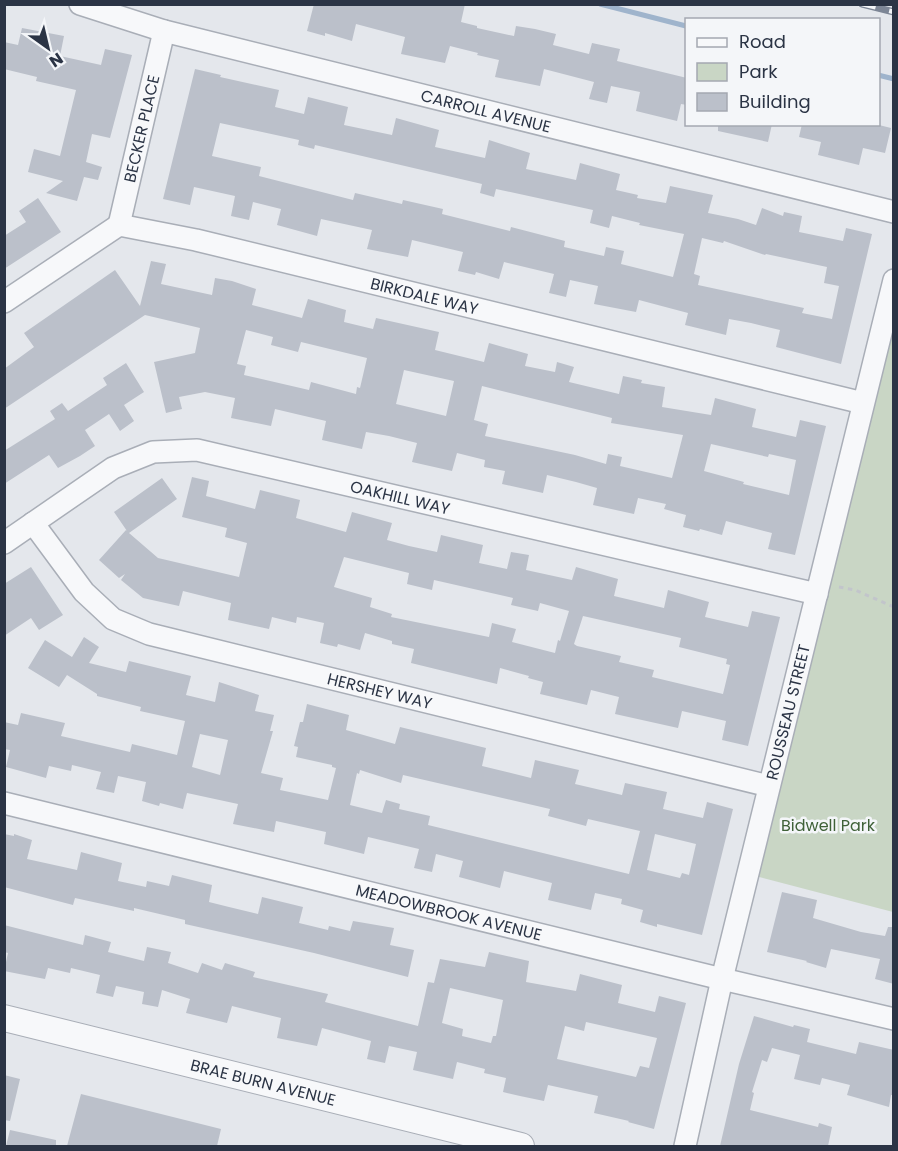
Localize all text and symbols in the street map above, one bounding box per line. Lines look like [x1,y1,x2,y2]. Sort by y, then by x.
north arrow [18,18,78,78]
legend [685,18,880,126]
text: Road [739,29,786,54]
text: N [45,47,68,73]
text: Park [739,59,778,84]
street label: BECKER PLACE [118,73,165,185]
street label: CARROLL AVENUE [418,84,553,139]
text: Building [739,89,811,114]
street label: BIRKDALE WAY [368,272,481,321]
street label: OAKHILL WAY [348,475,453,521]
street label: ROUSSEAU STREET [760,642,816,782]
street label: HERSHEY WAY [325,667,435,715]
park label: Bidwell Park [781,814,876,837]
street label: MEADOWBROOK AVENUE [353,879,544,946]
street label: BRAE BURN AVENUE [188,1054,338,1112]

